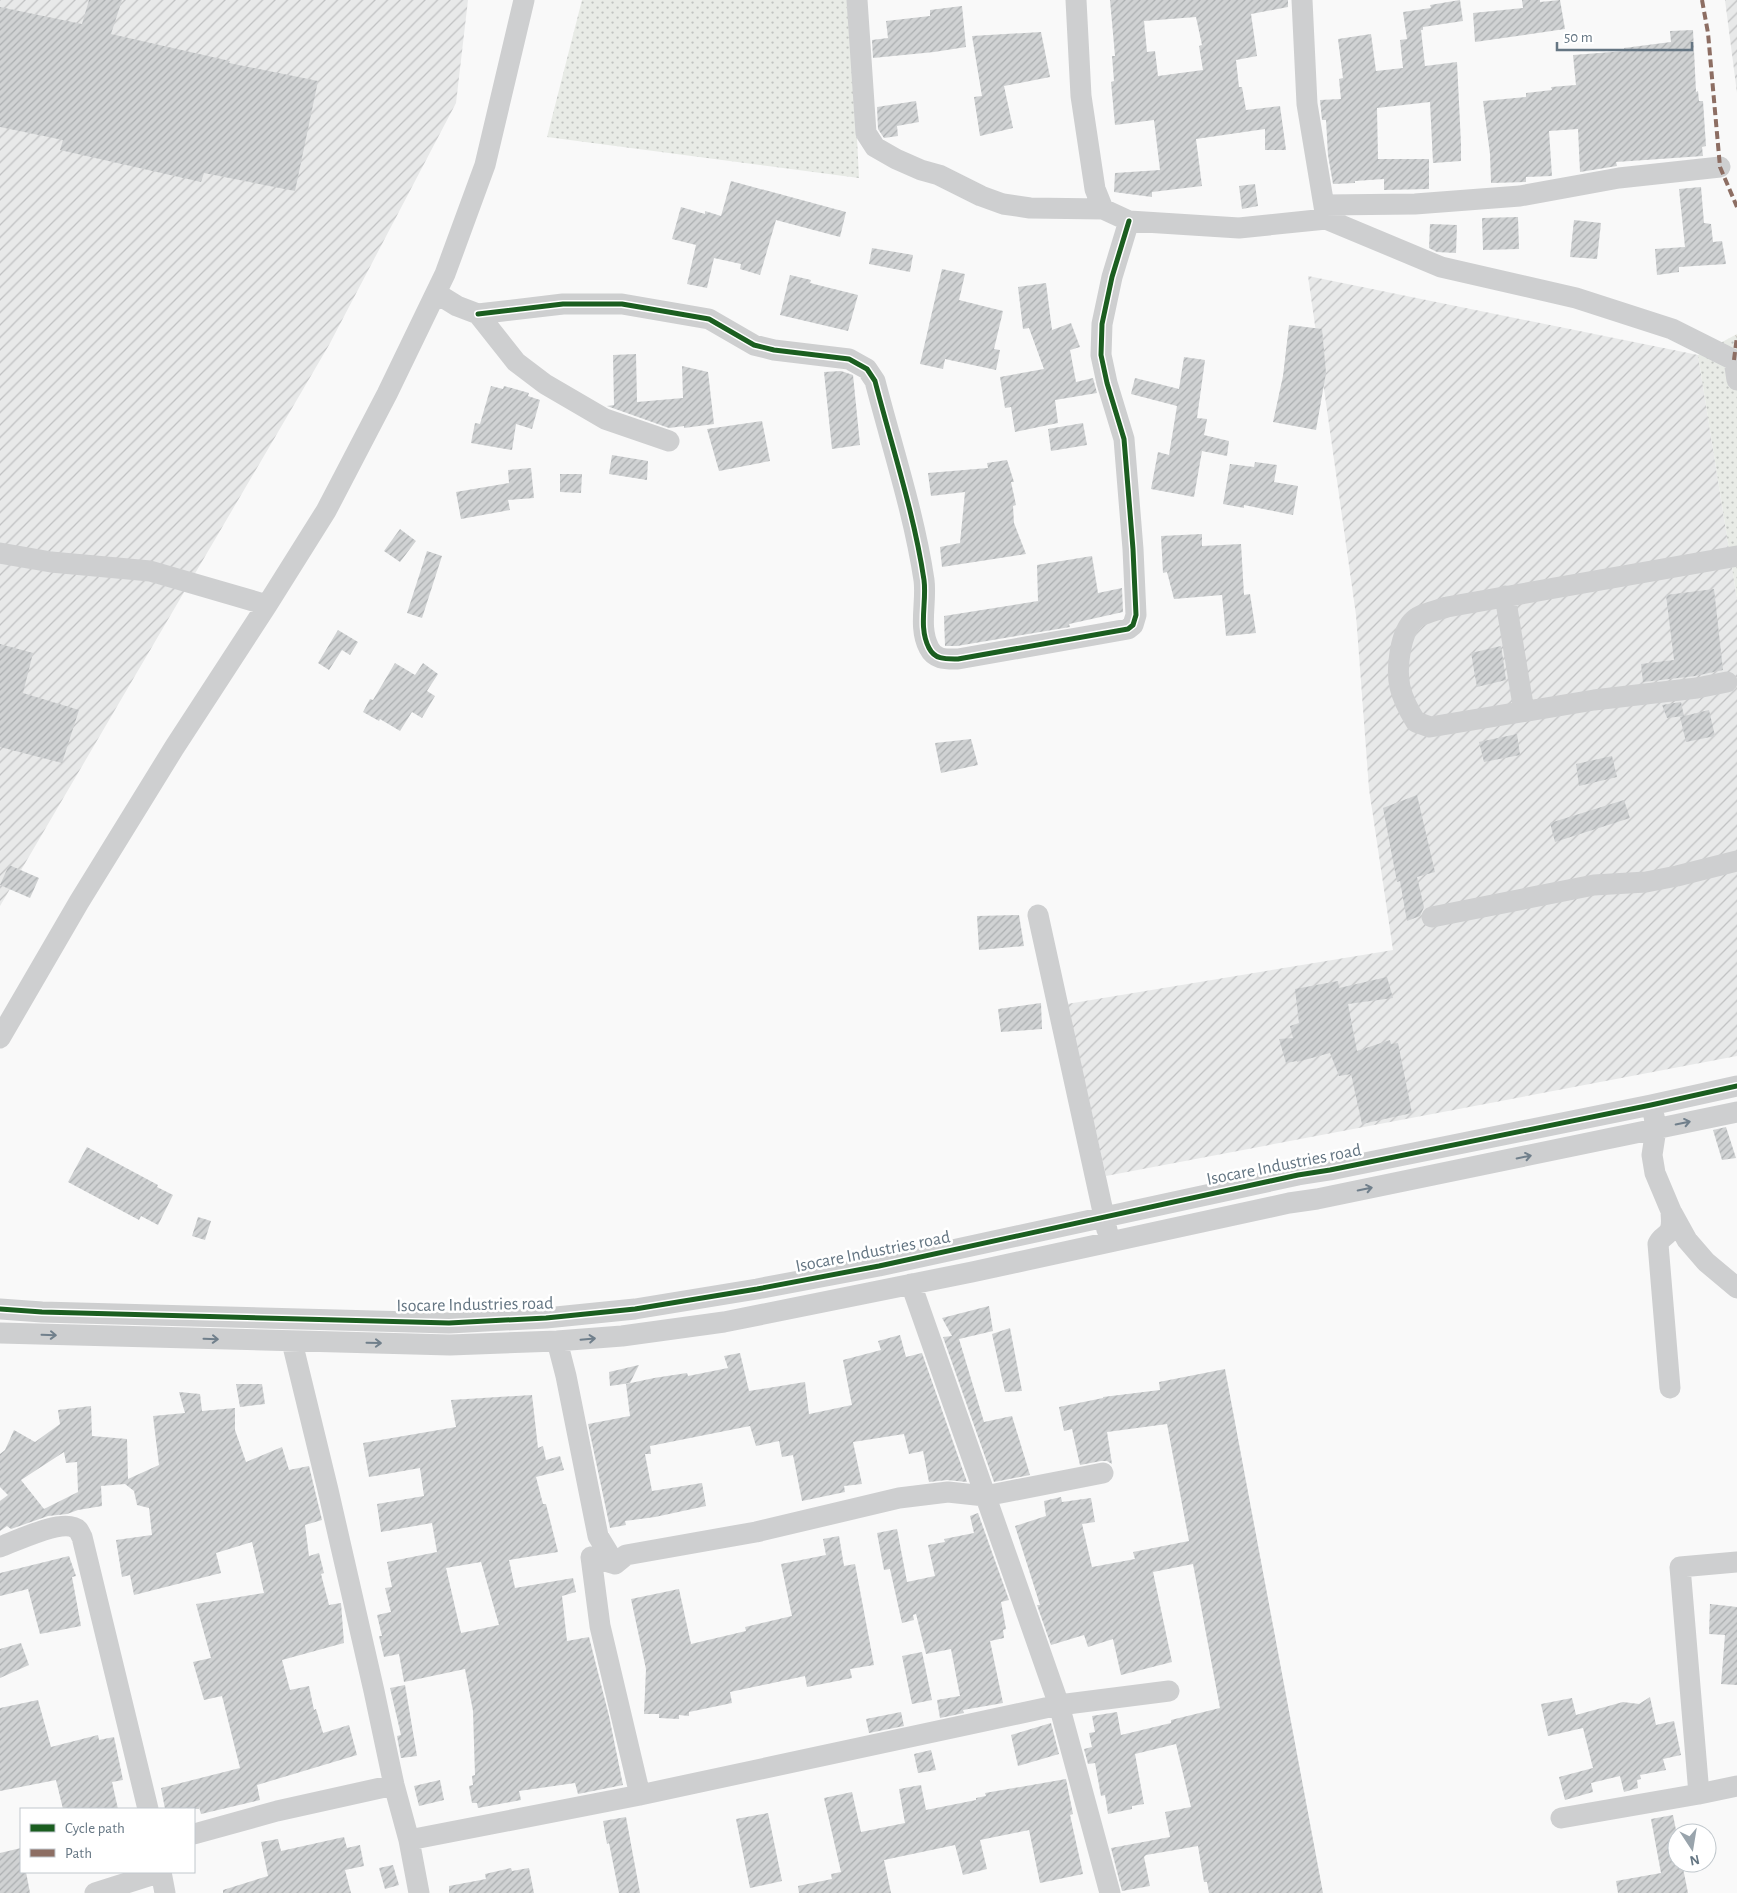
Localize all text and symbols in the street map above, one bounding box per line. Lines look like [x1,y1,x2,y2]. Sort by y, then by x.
scale bar [1557,20,1692,52]
text: 50 m [1564,30,1593,45]
one-way arrow [1675,1118,1691,1128]
street label: Isocare Industries road [1205,1141,1363,1189]
one-way arrow [1516,1152,1532,1161]
one-way arrow [1356,1184,1372,1194]
street label: Isocare Industries road [794,1228,952,1276]
street label: Isocare Industries road [396,1295,554,1315]
one-way arrow [40,1330,56,1340]
one-way arrow [580,1334,596,1343]
one-way arrow [203,1335,219,1344]
one-way arrow [365,1338,381,1348]
legend [20,1808,195,1873]
text: Cycle path [65,1821,125,1836]
north arrow [1667,1823,1717,1873]
text: Path [65,1846,92,1861]
text: N [1688,1852,1701,1868]

